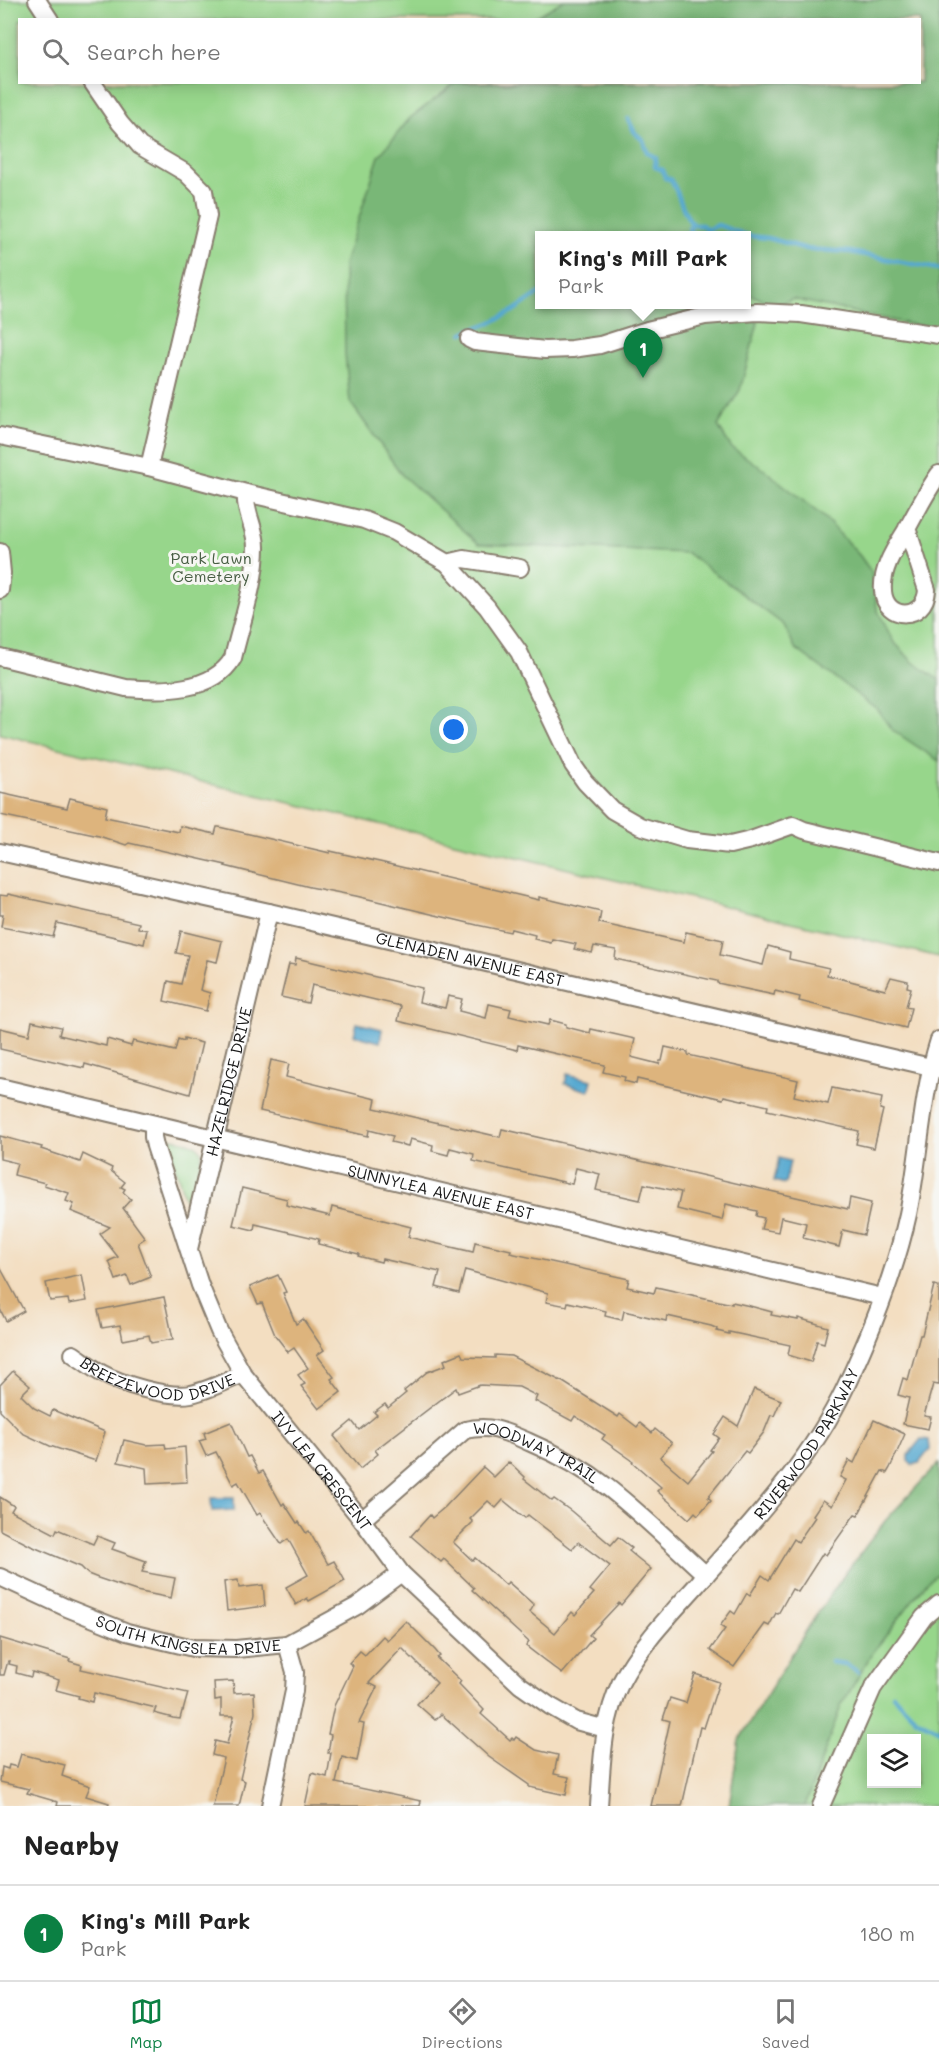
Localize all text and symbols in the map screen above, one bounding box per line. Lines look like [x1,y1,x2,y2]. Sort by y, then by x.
search box [18,18,921,84]
icon: search [39,35,72,68]
text: Search here [87,37,221,66]
popup [535,231,751,309]
text: King's Mill Park [558,243,728,272]
text: Park [558,272,604,298]
pin: 1 [624,328,662,378]
park label: Park Lawn Cemetery [170,547,252,586]
your location [439,715,468,744]
street label: GLENADEN AVENUE EAST [374,926,566,991]
street label: HAZELRIDGE DRIVE [200,1005,256,1158]
street label: SUNNYLEA AVENUE EAST [346,1159,536,1224]
street label: BREEZEWOOD DRIVE [76,1351,238,1405]
street label: RIVERWOOD PARKWAY [749,1364,863,1523]
street label: IVY LEA CRESCENT [267,1406,377,1534]
street label: WOODWAY TRAIL [472,1417,604,1488]
street label: SOUTH KINGSLEA DRIVE [93,1610,282,1659]
map controls [867,1734,921,1788]
button: layers [867,1734,921,1788]
text: Nearby [24,1828,119,1862]
text: King's Mill Park [81,1906,250,1935]
text: 1 [39,1920,48,1946]
text: 180 m [859,1920,915,1946]
text: Park [81,1935,126,1961]
tab: Map [130,1995,163,2052]
tab: Directions [422,1995,503,2052]
tab: Saved [762,1995,809,2052]

